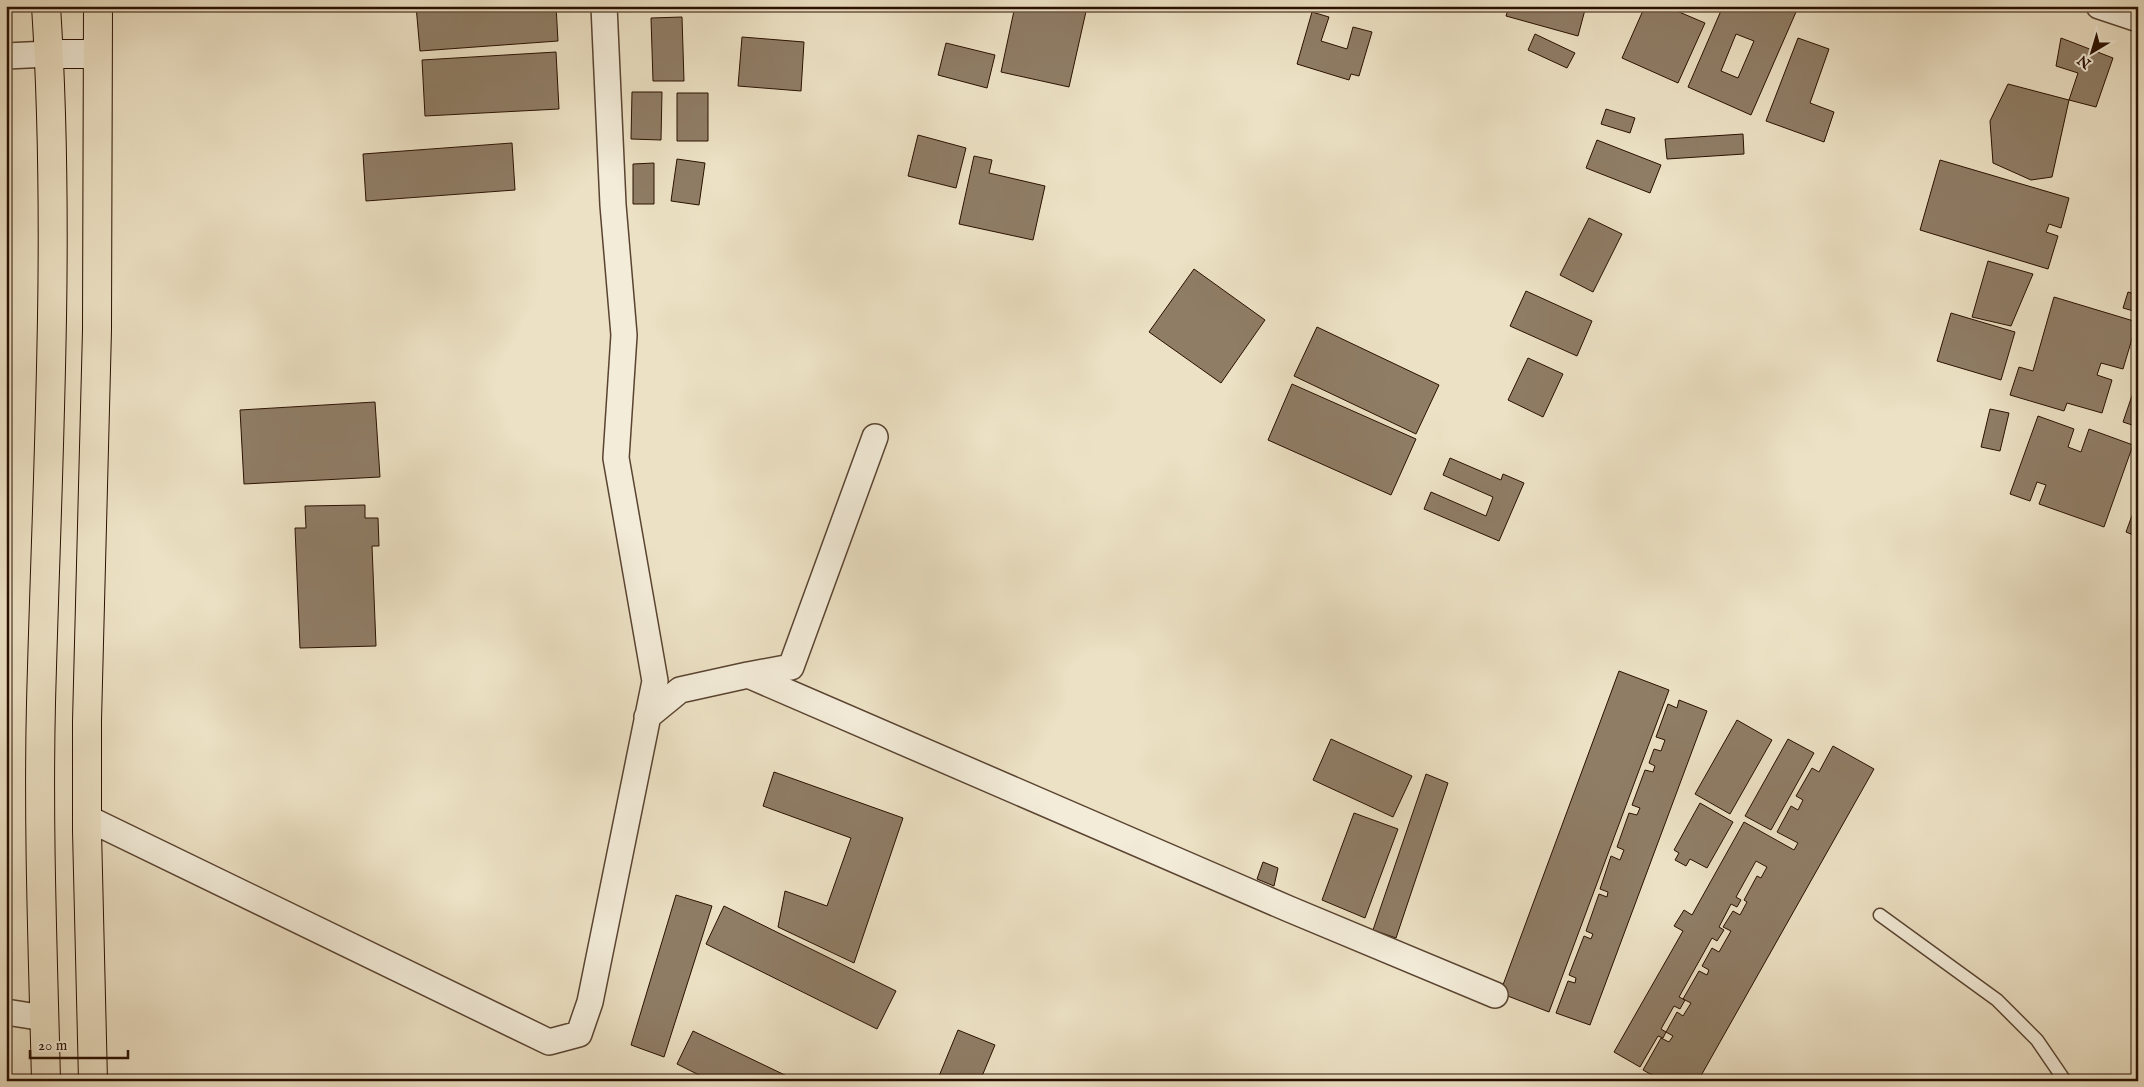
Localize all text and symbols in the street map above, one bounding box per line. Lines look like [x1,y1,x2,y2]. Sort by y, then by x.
north arrow [2066,28,2116,78]
text: N [2074,51,2096,73]
scale bar [30,1027,128,1059]
text: 20 m [38,1036,68,1055]

